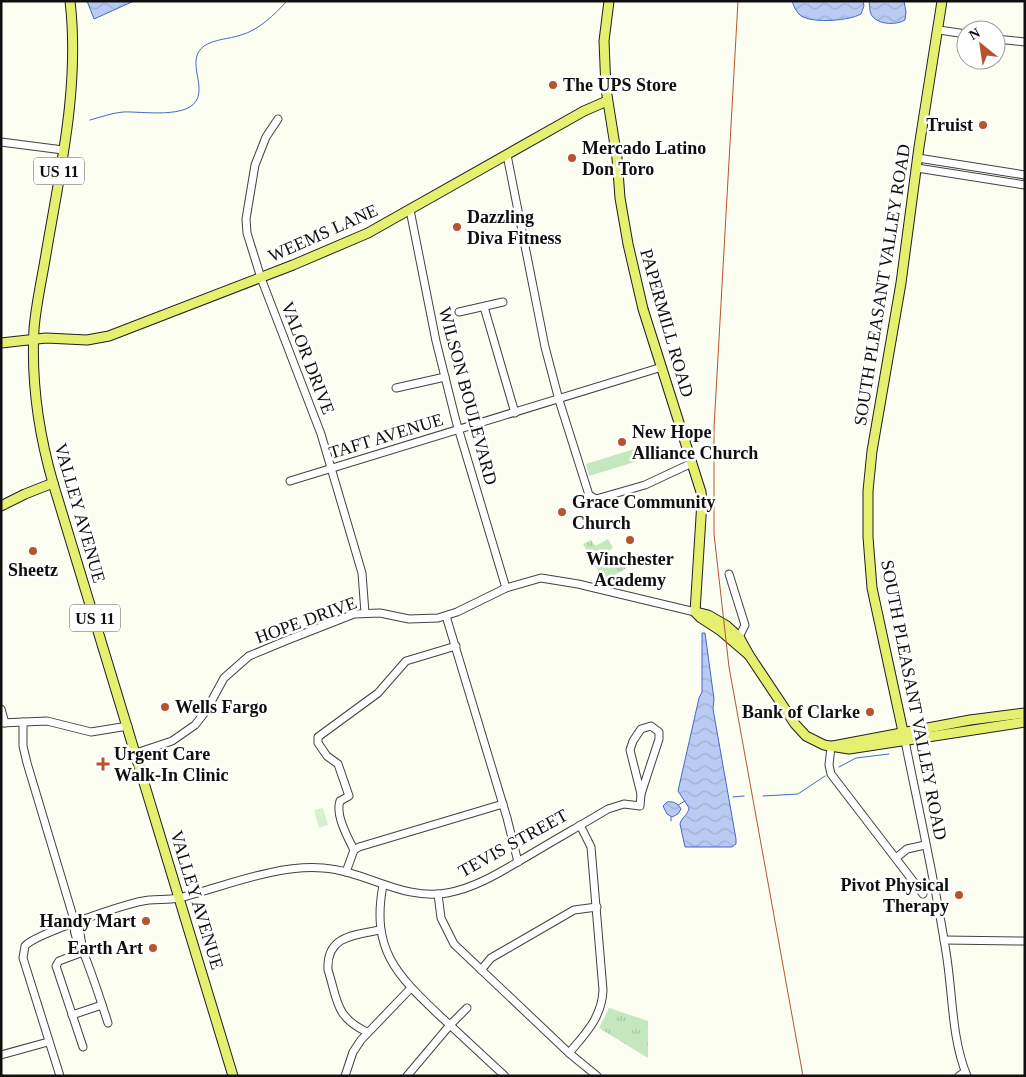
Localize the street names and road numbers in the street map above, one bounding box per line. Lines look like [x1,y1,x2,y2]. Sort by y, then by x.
street label: SOUTH PLEASANT VALLEY ROAD [850,143,914,427]
road number: US 11 [34,158,84,185]
street label: WEEMS LANE [265,200,381,266]
street label: PAPERMILL ROAD [636,247,698,399]
street label: VALOR DRIVE [277,299,339,417]
street label: WILSON BOULEVARD [435,305,501,487]
street label: TAFT AVENUE [326,409,446,463]
street label: VALLEY AVENUE [51,441,109,585]
street label: SOUTH PLEASANT VALLEY ROAD [877,558,951,842]
street label: HOPE DRIVE [253,592,359,648]
road number: US 11 [70,604,120,632]
street label: TEVIS STREET [455,805,571,881]
street label: VALLEY AVENUE [166,828,228,972]

